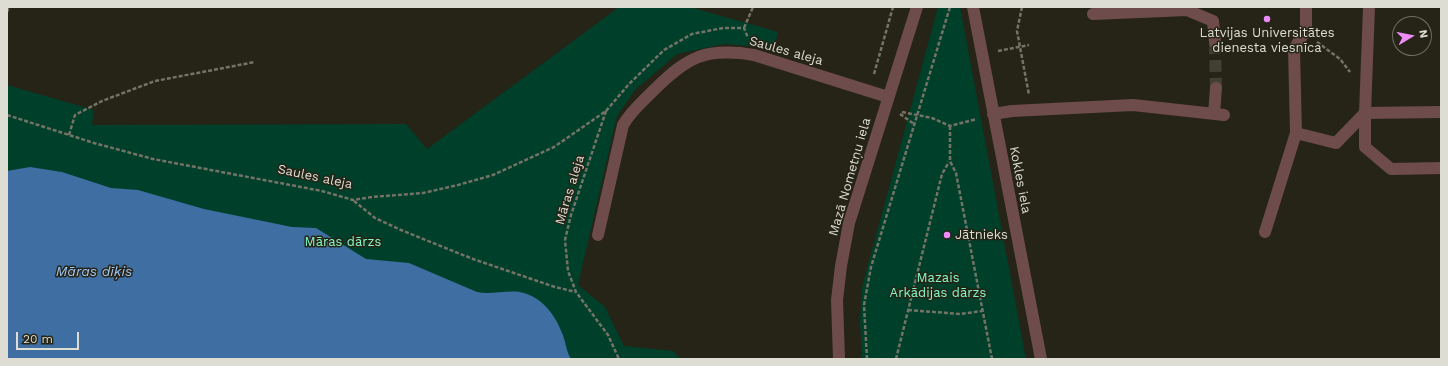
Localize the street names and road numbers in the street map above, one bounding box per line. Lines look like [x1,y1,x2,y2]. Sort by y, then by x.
street label: Saules aleja [747,33,825,69]
street label: Mazā Nometņu iela [826,116,874,238]
street label: Kokles iela [1006,145,1034,215]
street label: Māras aleja [552,153,588,227]
street label: Saules aleja [276,161,354,193]

